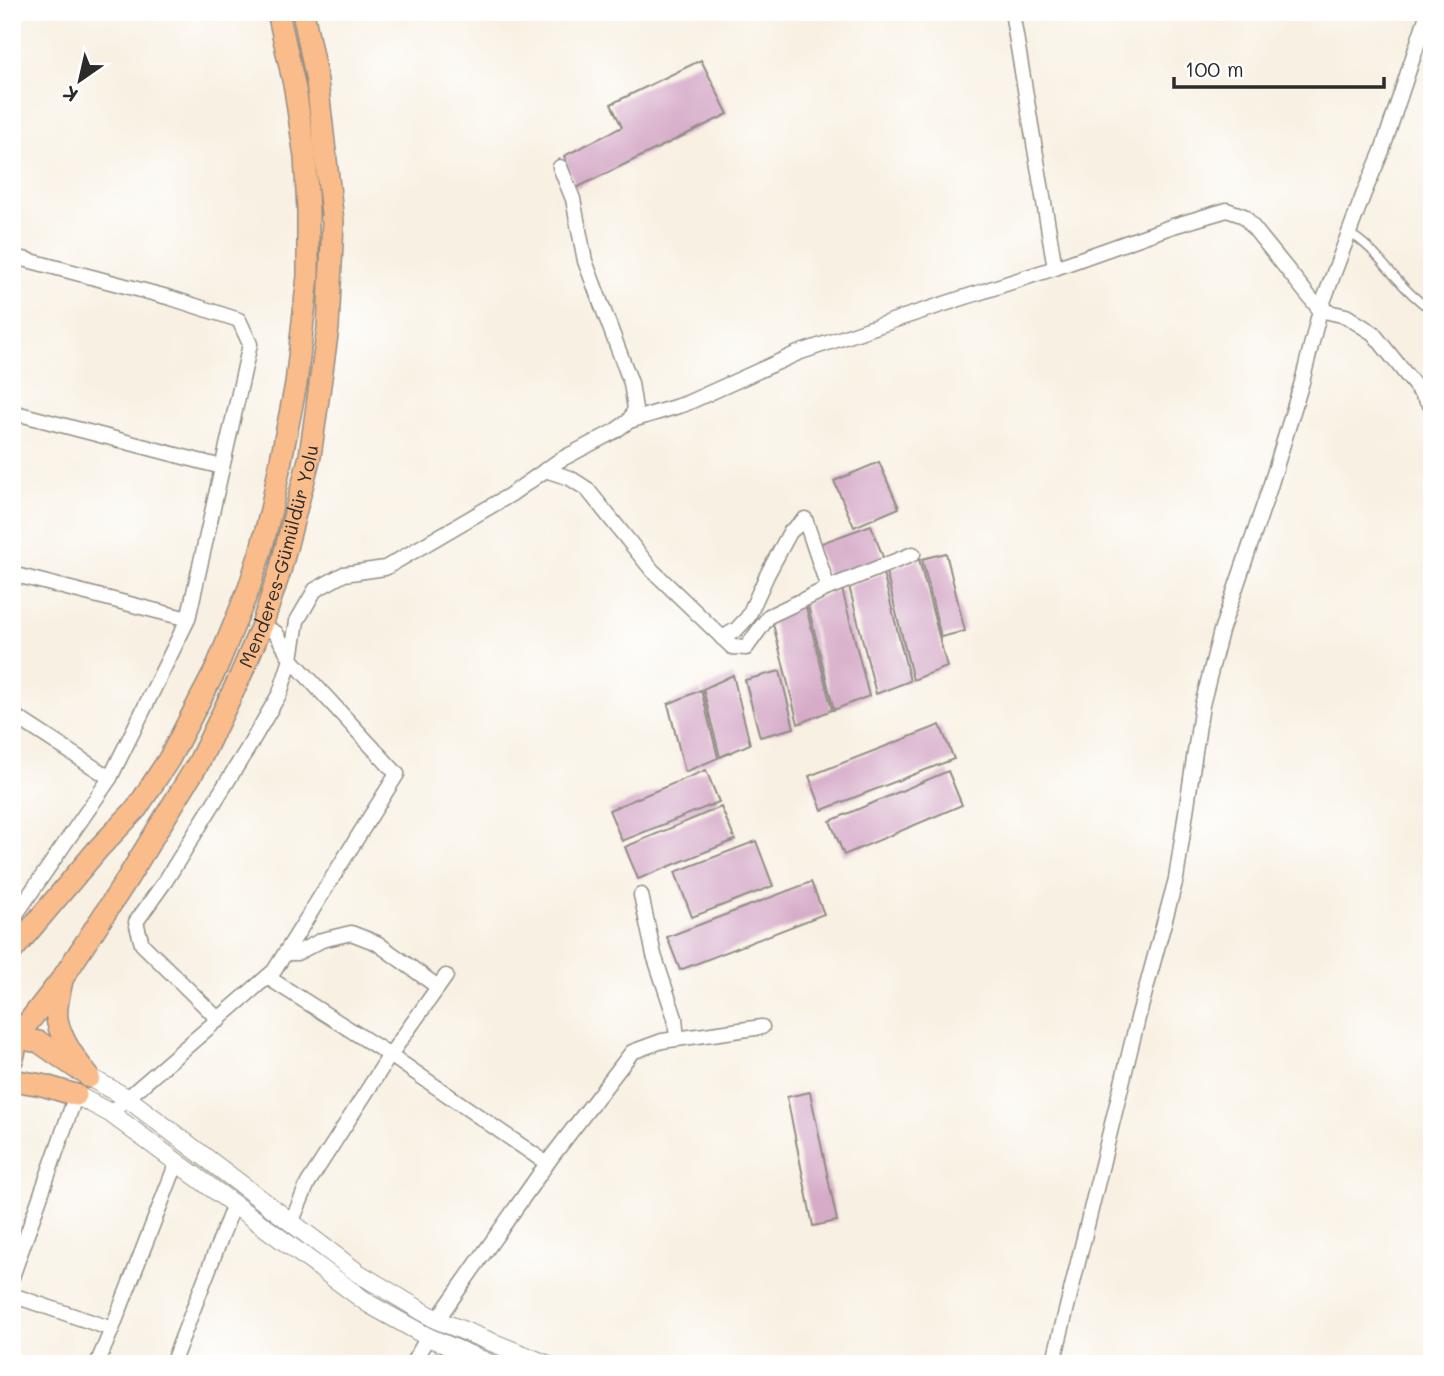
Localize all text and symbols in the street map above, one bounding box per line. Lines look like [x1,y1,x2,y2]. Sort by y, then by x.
north arrow [46,46,116,116]
scale bar [1174,46,1384,90]
text: 100 m [1185,55,1244,82]
text: K [58,81,82,108]
street label: Menderes-Gümüldür Yolu [232,444,323,671]

